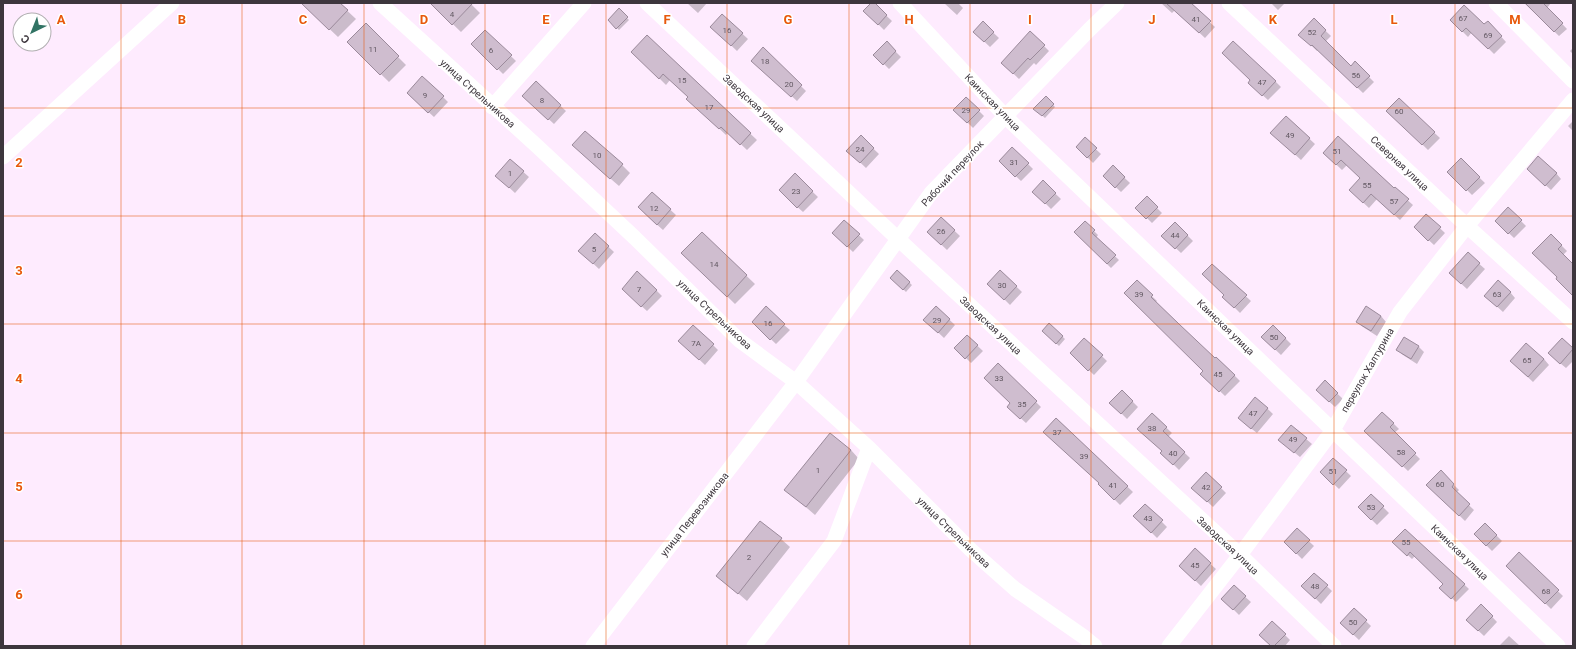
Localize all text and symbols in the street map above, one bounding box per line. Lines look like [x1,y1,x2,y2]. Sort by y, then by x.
house number: 4 [450,10,455,19]
north arrow [12,12,52,52]
text: A [57,12,66,27]
text: B [178,12,186,27]
text: C [299,12,308,27]
text: D [420,12,428,27]
text: E [542,12,550,27]
text: F [663,12,671,27]
text: G [784,12,793,27]
text: H [904,12,914,27]
text: I [1028,12,1032,27]
text: J [1148,12,1156,27]
text: K [1269,12,1278,27]
text: L [1390,12,1398,27]
text: M [1509,12,1521,27]
house number: 67 [1459,14,1468,23]
house number: 41 [1192,15,1201,24]
house number: 16 [723,26,732,35]
house number: 52 [1308,28,1317,37]
house number: 69 [1484,31,1493,40]
text: С [18,32,33,46]
house number: 11 [369,45,378,54]
house number: 6 [489,46,494,55]
street label: улица Стрельникова [438,57,517,130]
house number: 18 [761,57,770,66]
house number: 56 [1352,71,1361,80]
street label: Заводская улица [721,72,787,135]
street label: Каинская улица [963,72,1023,133]
house number: 15 [678,76,687,85]
house number: 47 [1258,78,1267,87]
house number: 20 [785,80,794,89]
house number: 9 [423,91,427,100]
house number: 8 [540,96,545,105]
house number: 17 [705,103,714,112]
house number: 29 [962,106,971,115]
house number: 60 [1395,107,1404,116]
house number: 49 [1286,131,1295,140]
street label: Северная улица [1368,134,1431,193]
street label: Рабочий переулок [919,138,986,208]
house number: 24 [856,145,865,154]
house number: 51 [1333,147,1342,156]
house number: 10 [593,151,602,160]
text: 2 [15,155,23,170]
house number: 31 [1010,158,1019,167]
house number: 1 [508,169,512,178]
house number: 55 [1363,181,1372,190]
house number: 23 [792,187,801,196]
house number: 57 [1390,197,1399,206]
house number: 12 [650,204,659,213]
house number: 26 [937,227,946,236]
house number: 44 [1171,231,1180,240]
house number: 5 [592,245,597,254]
house number: 14 [710,260,719,269]
text: 3 [15,263,23,278]
street label: улица Стрельникова [675,277,754,351]
house number: 30 [998,281,1007,290]
house number: 7 [637,285,642,294]
house number: 39 [1135,290,1144,299]
house number: 63 [1493,290,1502,299]
street label: Заводская улица [958,294,1024,357]
street label: Каинская улица [1195,297,1256,357]
house number: 29 [933,316,942,325]
house number: 16 [764,319,773,328]
street label: переулок Халтурина [1339,326,1396,414]
house number: 50 [1270,333,1279,342]
house number: 7А [691,339,702,348]
house number: 65 [1523,356,1532,365]
house number: 45 [1214,370,1223,379]
text: 4 [15,371,23,386]
house number: 33 [995,374,1004,383]
house number: 35 [1018,400,1027,409]
house number: 47 [1249,409,1258,418]
house number: 38 [1148,424,1157,433]
house number: 37 [1053,428,1062,437]
house number: 49 [1289,435,1298,444]
house number: 58 [1397,448,1406,457]
house number: 40 [1169,449,1178,458]
house number: 39 [1080,452,1089,461]
house number: 1 [816,466,820,475]
house number: 51 [1329,467,1338,476]
street label: улица Перевозникова [658,470,731,558]
text: 5 [15,479,23,494]
house number: 60 [1436,480,1445,489]
house number: 41 [1109,481,1118,490]
house number: 42 [1202,483,1211,492]
street label: улица Стрельникова [915,495,992,570]
house number: 53 [1367,503,1376,512]
house number: 43 [1144,514,1153,523]
street label: Заводская улица [1195,514,1261,577]
street label: Каинская улица [1429,522,1490,582]
house number: 55 [1402,538,1411,547]
house number: 2 [747,553,752,562]
house number: 45 [1191,561,1200,570]
house number: 48 [1311,582,1320,591]
text: 6 [15,587,23,602]
house number: 68 [1542,587,1551,596]
house number: 50 [1349,618,1358,627]

